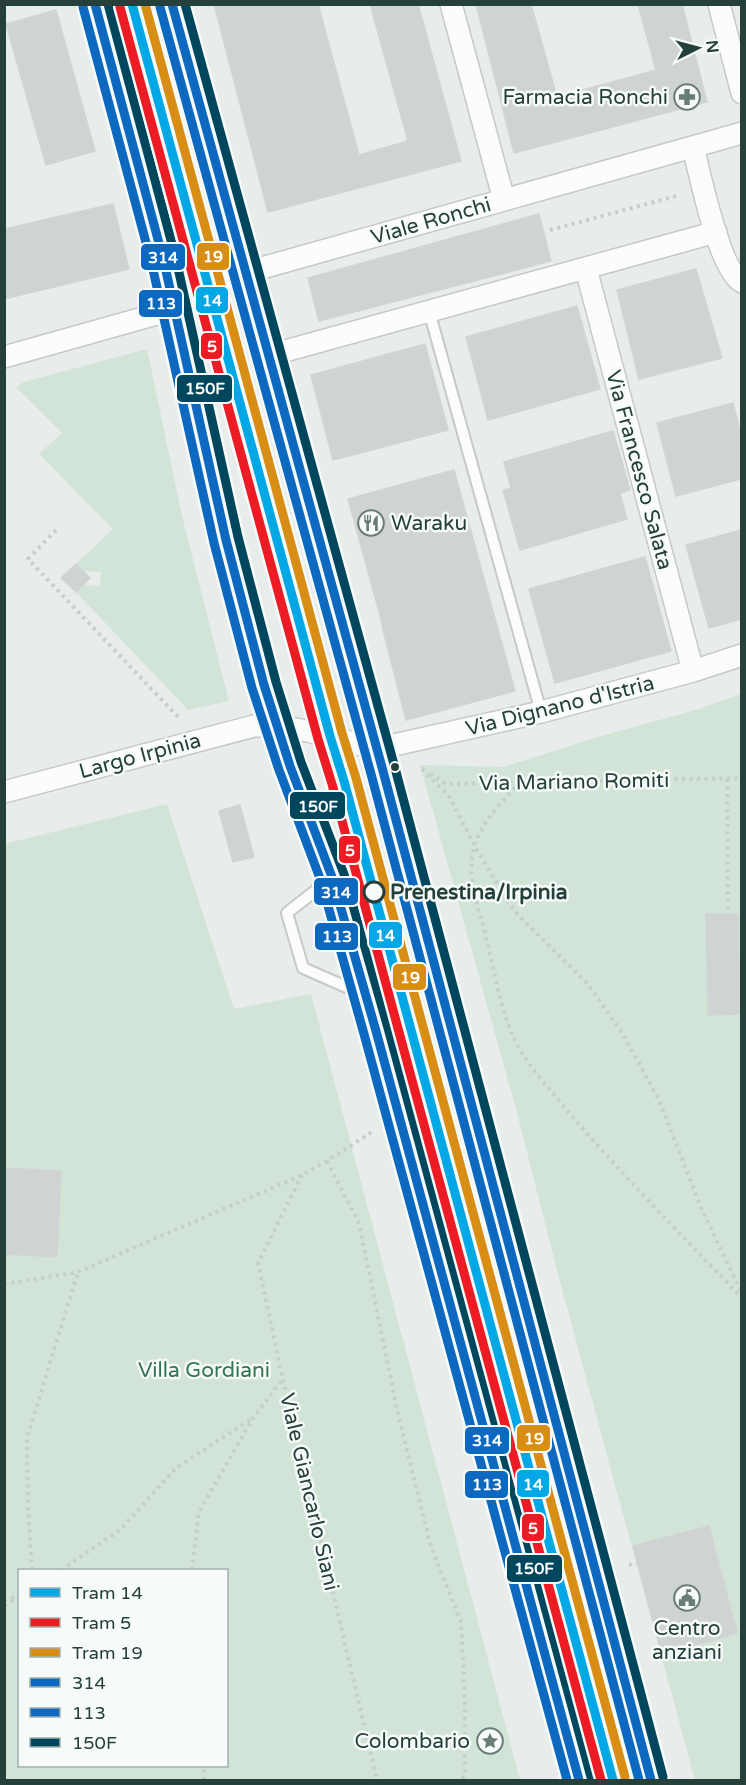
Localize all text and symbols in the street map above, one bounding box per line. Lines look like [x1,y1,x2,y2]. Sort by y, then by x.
north arrow [668,18,728,78]
text: N [701,39,723,54]
pharmacy icon: Farmacia Ronchi [672,82,702,112]
place label: Farmacia Ronchi [502,85,668,110]
street label: Viale Ronchi [368,192,494,250]
line badge: 19 [196,242,230,271]
line badge: 314 [140,243,186,271]
text: 19 [203,247,223,267]
text: 314 [148,248,178,268]
line badge: 14 [195,286,229,314]
line badge: 113 [138,289,183,318]
text: 14 [202,291,222,311]
text: 113 [146,294,176,314]
line badge: 5 [200,332,223,360]
text: 5 [207,337,217,357]
street label: Via Francesco Salata [600,368,678,572]
line badge: 150F [176,374,233,403]
text: 150F [185,379,225,399]
restaurant icon: Waraku [356,508,386,538]
place label: Waraku [391,511,467,536]
street label: Via Dignano d'Istria [463,670,657,742]
street label: Largo Irpinia [76,728,204,784]
unlabelled marker [389,761,401,773]
street label: Via Mariano Romiti [479,768,669,796]
line badge: 150F [289,791,346,820]
text: 150F [298,797,338,817]
line badge: 5 [338,835,361,864]
text: 5 [345,841,355,861]
line badge: 314 [313,877,359,906]
place label: Prenestina/Irpinia [390,880,568,905]
marker: Prenestina/Irpinia [363,881,385,903]
text: 314 [321,883,351,903]
line badge: 14 [368,921,403,949]
line badge: 113 [314,922,359,951]
text: 14 [375,926,395,946]
text: 113 [322,927,352,947]
line badge: 19 [392,963,427,991]
text: 19 [400,968,420,988]
park label: Villa Gordiani [138,1358,270,1383]
street label: Viale Giancarlo Siani [274,1391,344,1593]
line badge: 19 [516,1424,551,1452]
line badge: 314 [464,1426,510,1455]
text: 19 [524,1429,544,1449]
text: 314 [472,1431,502,1451]
line badge: 14 [516,1469,550,1498]
line badge: 113 [464,1470,509,1499]
text: 113 [472,1475,502,1495]
text: 14 [523,1475,543,1495]
line badge: 5 [521,1513,545,1542]
text: 5 [528,1519,538,1539]
line badge: 150F [506,1554,563,1583]
text: 150F [514,1559,554,1579]
legend [18,1569,228,1767]
text: Tram 14 [72,1582,143,1604]
public building icon: Centro anziani [672,1583,702,1613]
text: Tram 5 [72,1612,131,1634]
place label: Centro anziani [652,1616,722,1665]
text: Tram 19 [72,1642,143,1664]
text: 314 [72,1672,106,1694]
text: 113 [72,1702,106,1724]
place icon: Colombario [475,1726,505,1756]
place label: Colombario [355,1729,470,1754]
text: 150F [72,1732,117,1754]

